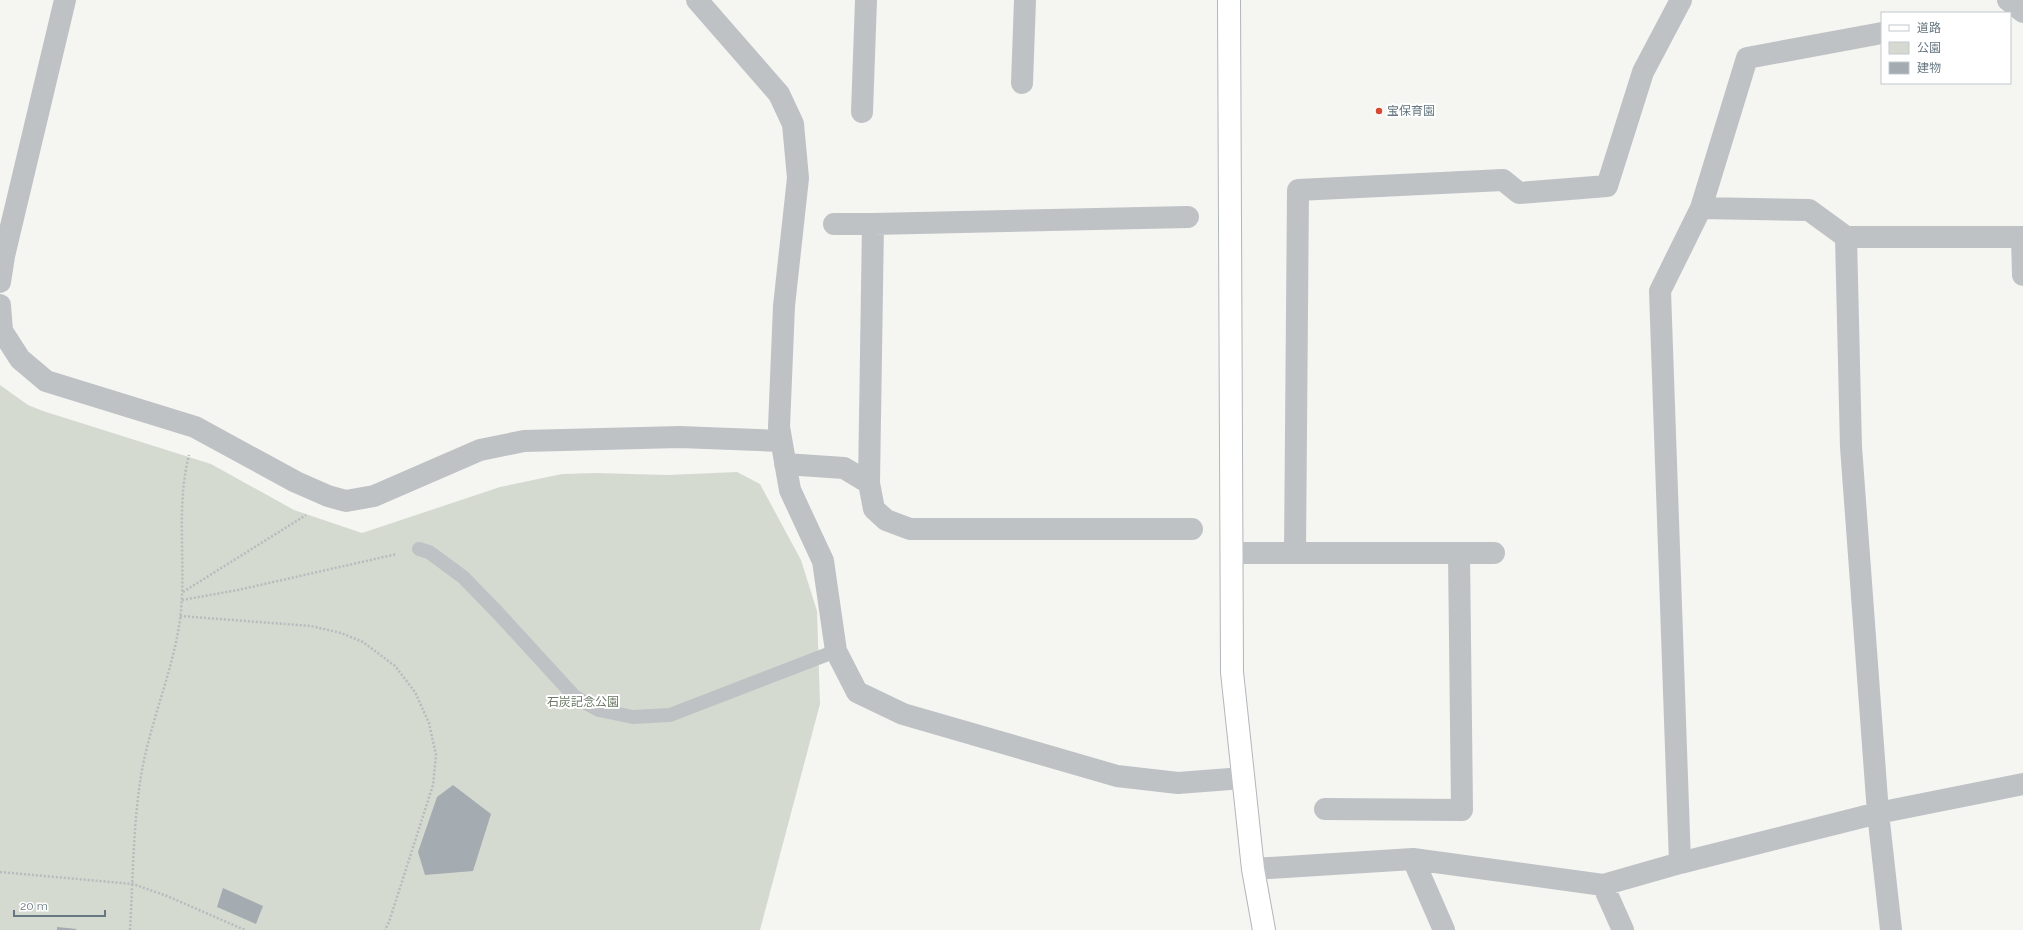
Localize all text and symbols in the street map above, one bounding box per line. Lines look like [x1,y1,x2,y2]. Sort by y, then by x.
legend [1881,12,2011,84]
text: 道路 [1917,21,1941,35]
text: 公園 [1917,41,1941,55]
text: 建物 [1917,61,1941,75]
place label: 宝保育園 [1387,104,1435,118]
marker: 宝保育園 [1374,106,1384,116]
park label: 石炭記念公園 [547,695,619,709]
scale bar [14,892,105,918]
text: 20 m [20,899,48,913]

